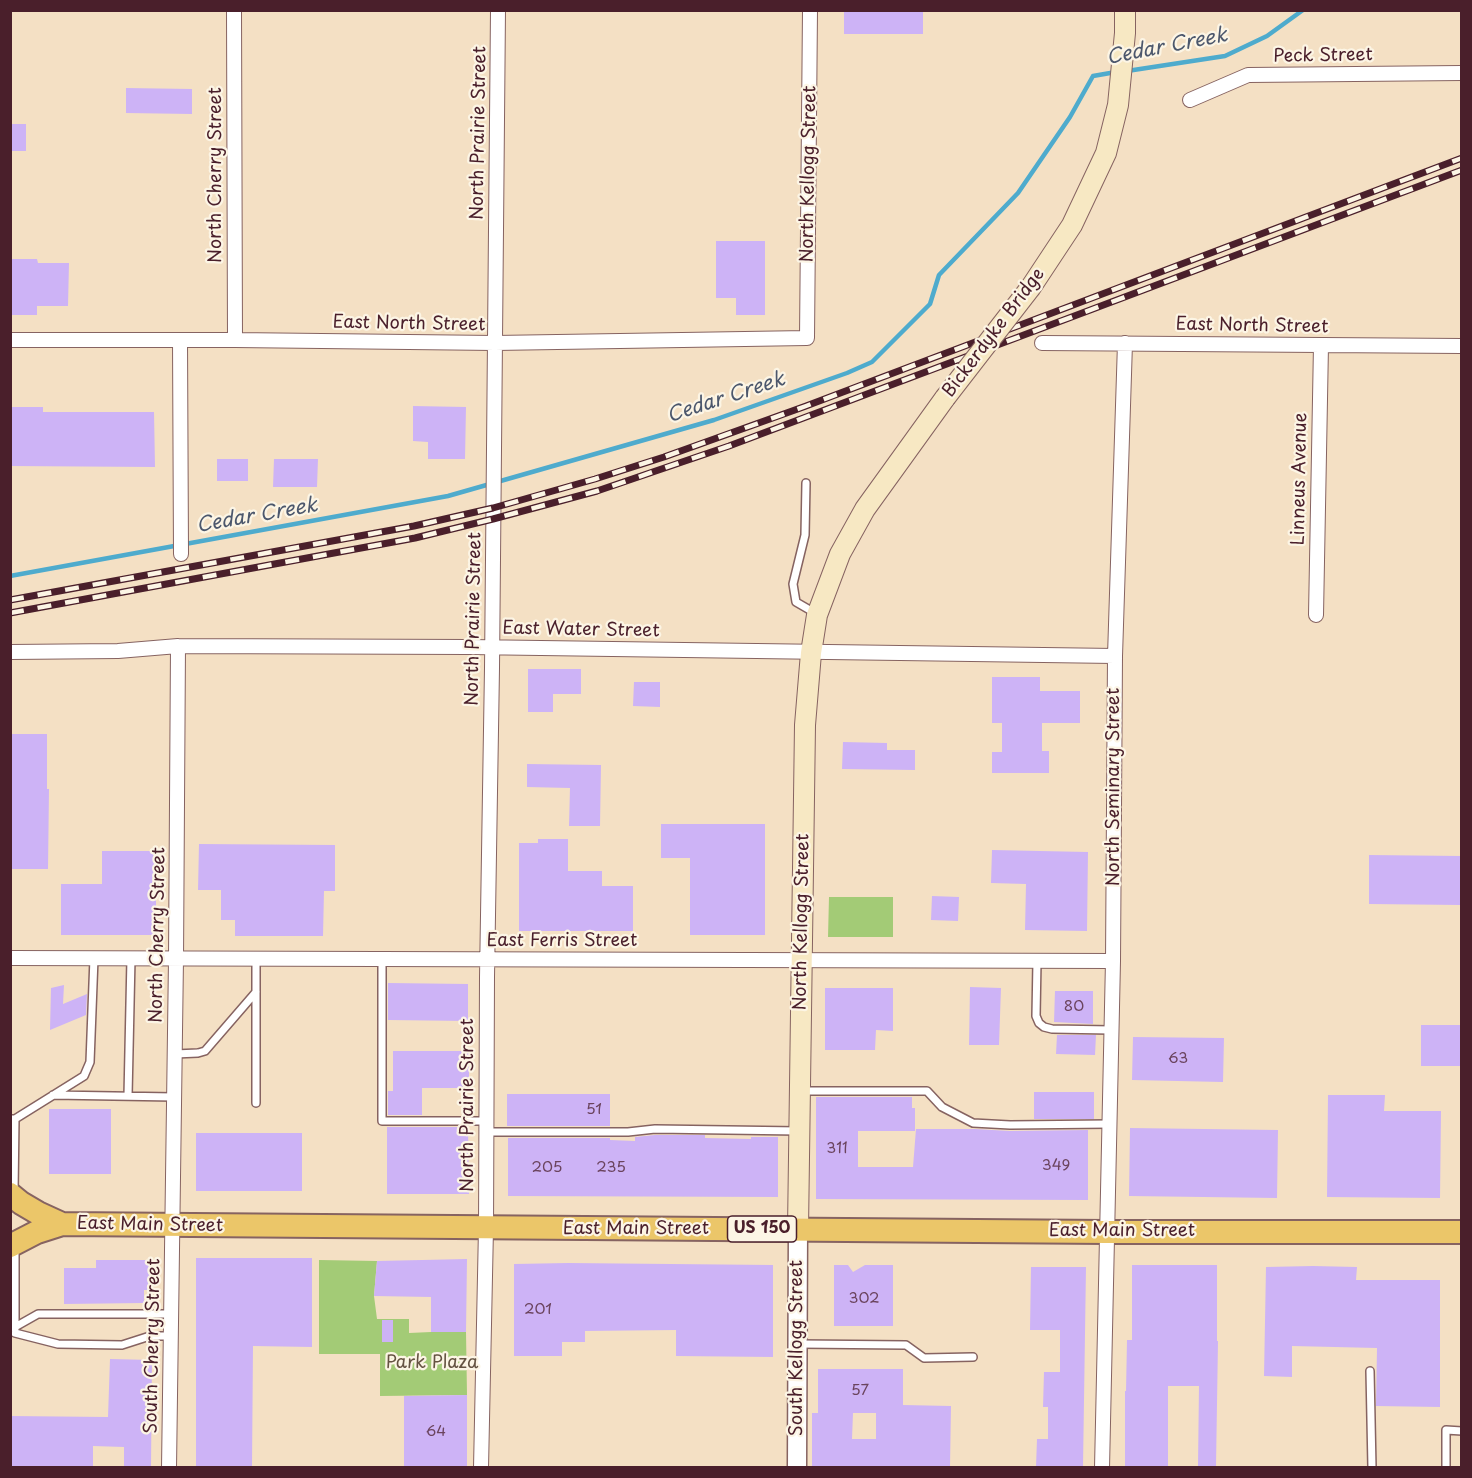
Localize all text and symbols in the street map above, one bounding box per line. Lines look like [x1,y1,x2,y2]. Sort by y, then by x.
water label: Cedar Creek [1105,24,1229,70]
street label: Peck Street [1273,44,1373,68]
street label: North Prairie Street [467,46,491,220]
street label: North Kellogg Street [797,85,821,263]
street label: North Cherry Street [205,87,227,263]
street label: Bickerdyke Bridge [938,264,1050,402]
street label: East North Street [332,312,486,336]
street label: East North Street [1175,314,1329,338]
water label: Cedar Creek [664,368,788,428]
street label: Linneus Avenue [1288,412,1312,546]
water label: Cedar Creek [195,494,319,538]
street label: North Prairie Street [462,532,486,706]
street label: East Water Street [502,618,660,642]
street label: North Seminary Street [1103,688,1125,886]
street label: North Kellogg Street [790,833,814,1011]
street label: North Cherry Street [146,847,170,1023]
street label: East Ferris Street [487,930,637,952]
house number: 80 [1064,998,1084,1016]
street label: North Prairie Street [457,1018,479,1192]
house number: 63 [1168,1050,1188,1068]
house number: 51 [586,1101,602,1119]
house number: 311 [826,1140,848,1158]
house number: 349 [1042,1157,1070,1175]
house number: 205 [532,1159,562,1177]
house number: 235 [596,1159,626,1177]
street label: East Main Street [77,1213,223,1237]
road number: US 150 [728,1216,796,1242]
street label: East Main Street [563,1218,709,1240]
street label: East Main Street [1049,1220,1195,1242]
street label: South Cherry Street [141,1258,165,1434]
street label: South Kellogg Street [786,1260,808,1436]
house number: 302 [848,1290,880,1308]
house number: 201 [524,1301,552,1319]
park label: Park Plaza [386,1352,478,1374]
house number: 57 [851,1382,869,1400]
house number: 64 [426,1423,446,1441]

